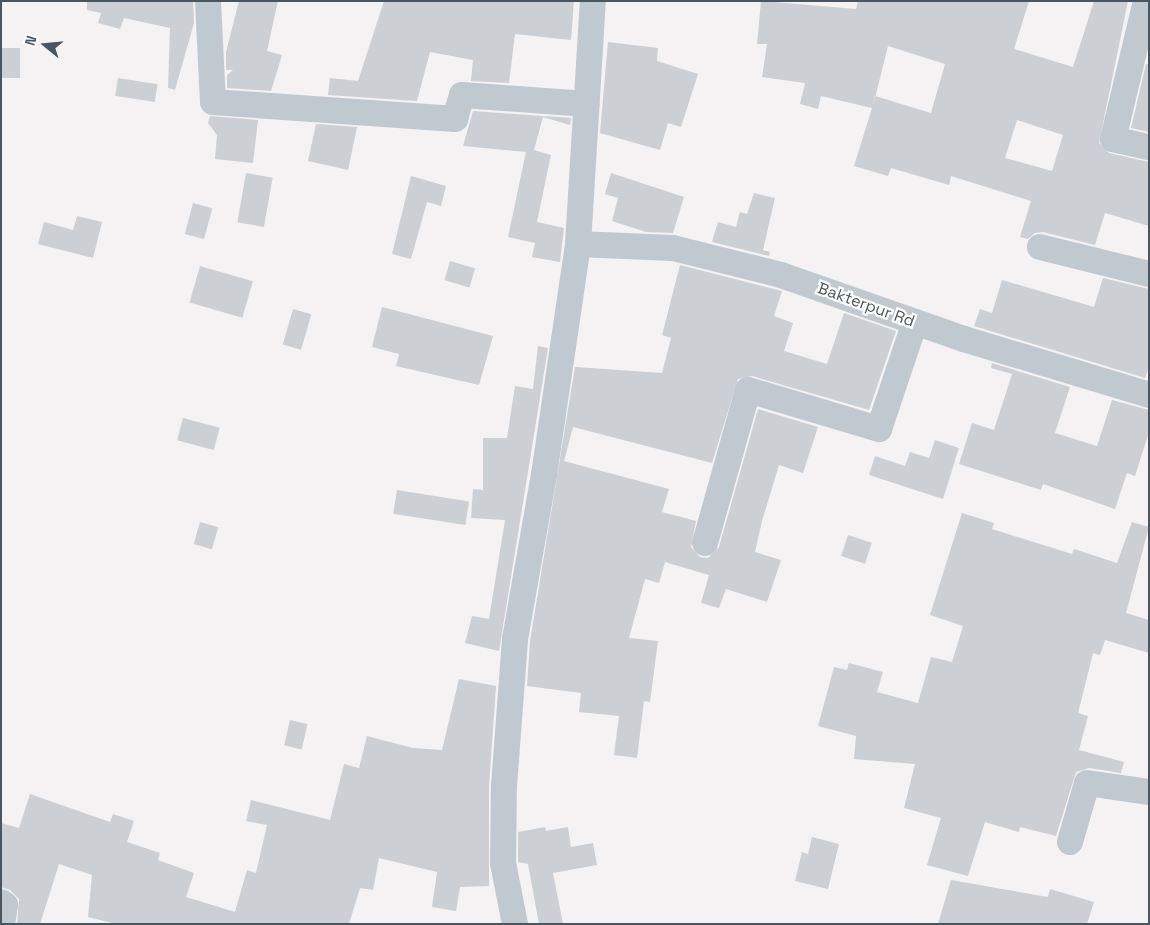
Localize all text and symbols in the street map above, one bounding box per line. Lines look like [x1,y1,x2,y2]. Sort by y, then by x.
north arrow [20,20,70,70]
text: N [21,34,41,48]
street label: Bakterpur Rd [815,279,917,331]

